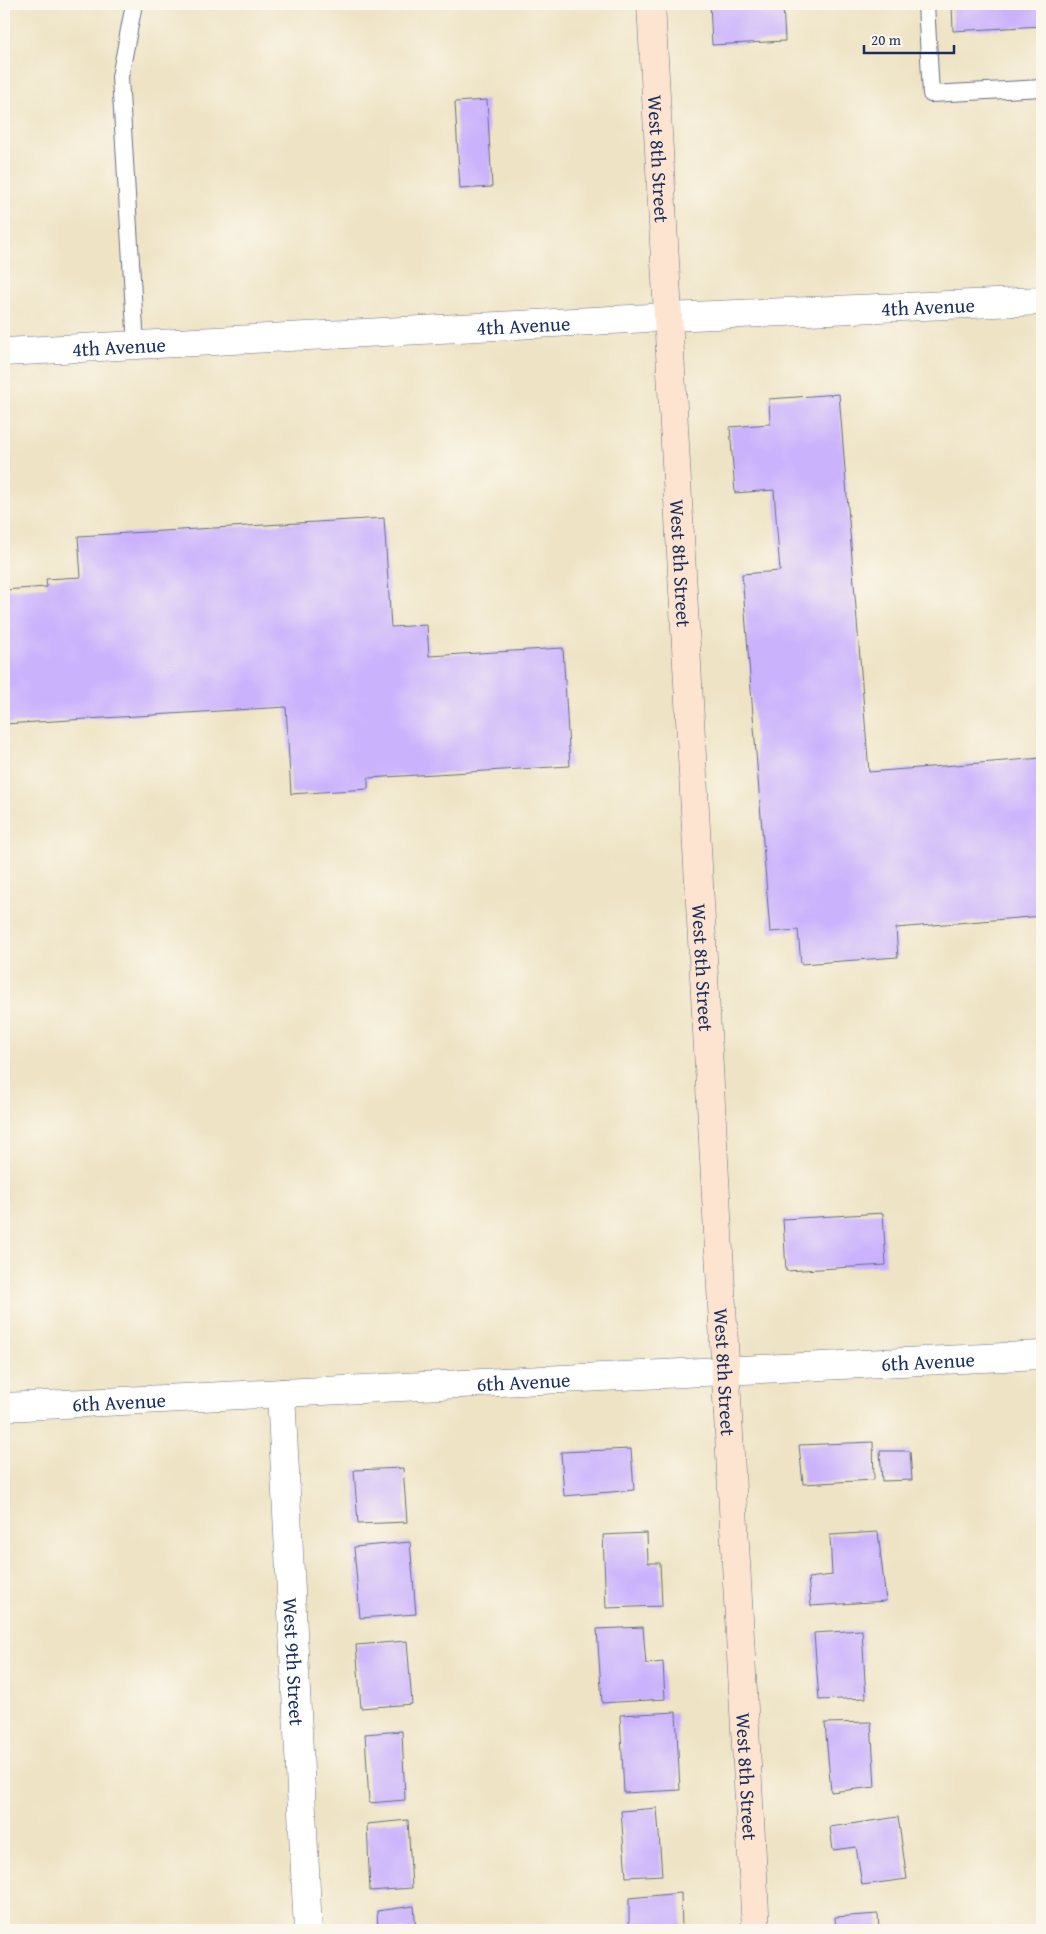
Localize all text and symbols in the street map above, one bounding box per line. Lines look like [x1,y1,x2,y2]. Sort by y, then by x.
scale bar [864,22,954,54]
text: 20 m [871,29,902,50]
street label: West 8th Street [641,94,677,223]
street label: 4th Avenue [880,289,975,322]
street label: 4th Avenue [476,308,571,342]
street label: 4th Avenue [71,329,166,363]
street label: West 8th Street [664,498,699,628]
street label: West 8th Street [686,903,721,1032]
street label: West 8th Street [708,1307,744,1437]
street label: 6th Avenue [880,1344,975,1378]
street label: 6th Avenue [476,1364,571,1398]
street label: 6th Avenue [71,1384,166,1418]
street label: West 9th Street [277,1597,312,1726]
street label: West 8th Street [730,1712,766,1841]

